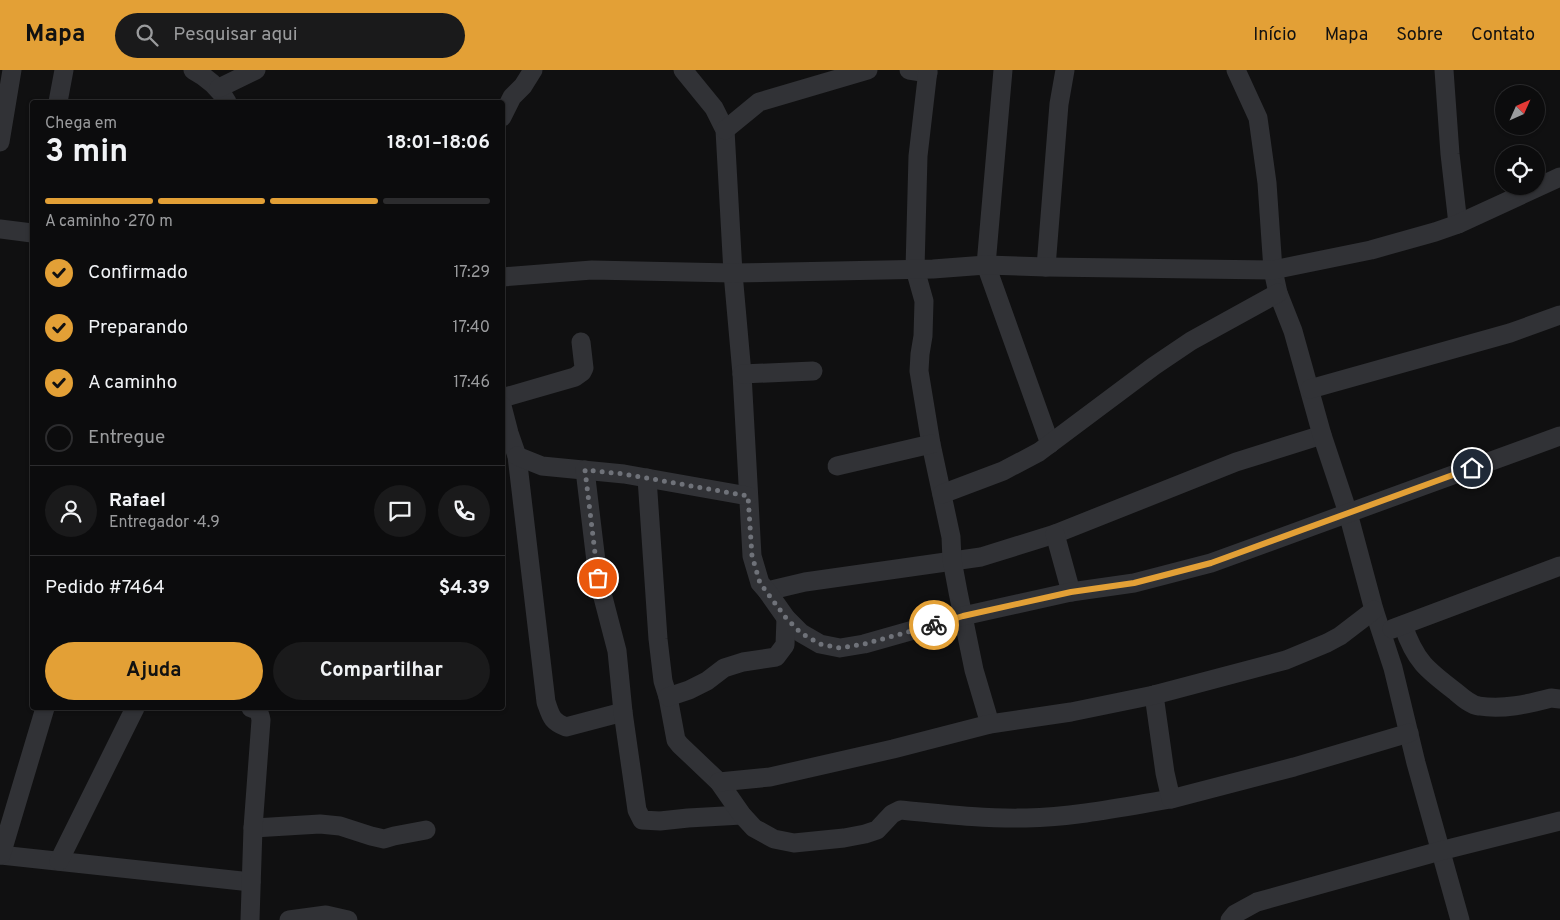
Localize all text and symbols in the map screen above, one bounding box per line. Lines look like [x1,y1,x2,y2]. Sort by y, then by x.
search box [115,13,465,58]
text: Mapa [25,20,85,50]
icon: search [133,21,161,49]
text: Pesquisar aqui [173,23,298,47]
text: Início [1253,24,1297,47]
text: Mapa [1325,24,1368,47]
text: Sobre [1396,24,1443,47]
text: Contato [1471,24,1535,47]
north arrow [1495,85,1545,135]
map controls [1495,85,1545,195]
text: Chega em [45,114,117,134]
text: 18:01–18:06 [387,131,490,155]
text: 3 min [45,133,128,173]
button: locate [1495,145,1545,195]
text: A caminho · 270 m [45,212,173,232]
icon: check [45,259,73,287]
text: Confirmado [88,261,188,285]
text: 17:29 [453,263,490,283]
icon: check [45,314,73,342]
text: Preparando [88,316,188,340]
text: 17:40 [453,318,490,338]
icon: check [45,369,73,397]
text: A caminho [88,371,177,395]
text: 17:46 [453,373,490,393]
text: Entregue [88,426,165,450]
pin [1451,447,1493,489]
icon: home [1458,454,1486,482]
button: person [45,485,97,537]
button: chat [374,485,426,537]
button: phone [438,485,490,537]
text: Rafael [109,489,166,513]
text: Entregador · 4.9 [109,513,220,533]
pin [577,557,619,599]
icon: bag [584,564,612,592]
text: Pedido #7464 [45,576,165,600]
text: $4.39 [439,576,490,600]
courier [909,600,959,650]
icon: bike [920,611,948,639]
button: Ajuda [45,642,263,700]
button: Compartilhar [273,642,490,700]

